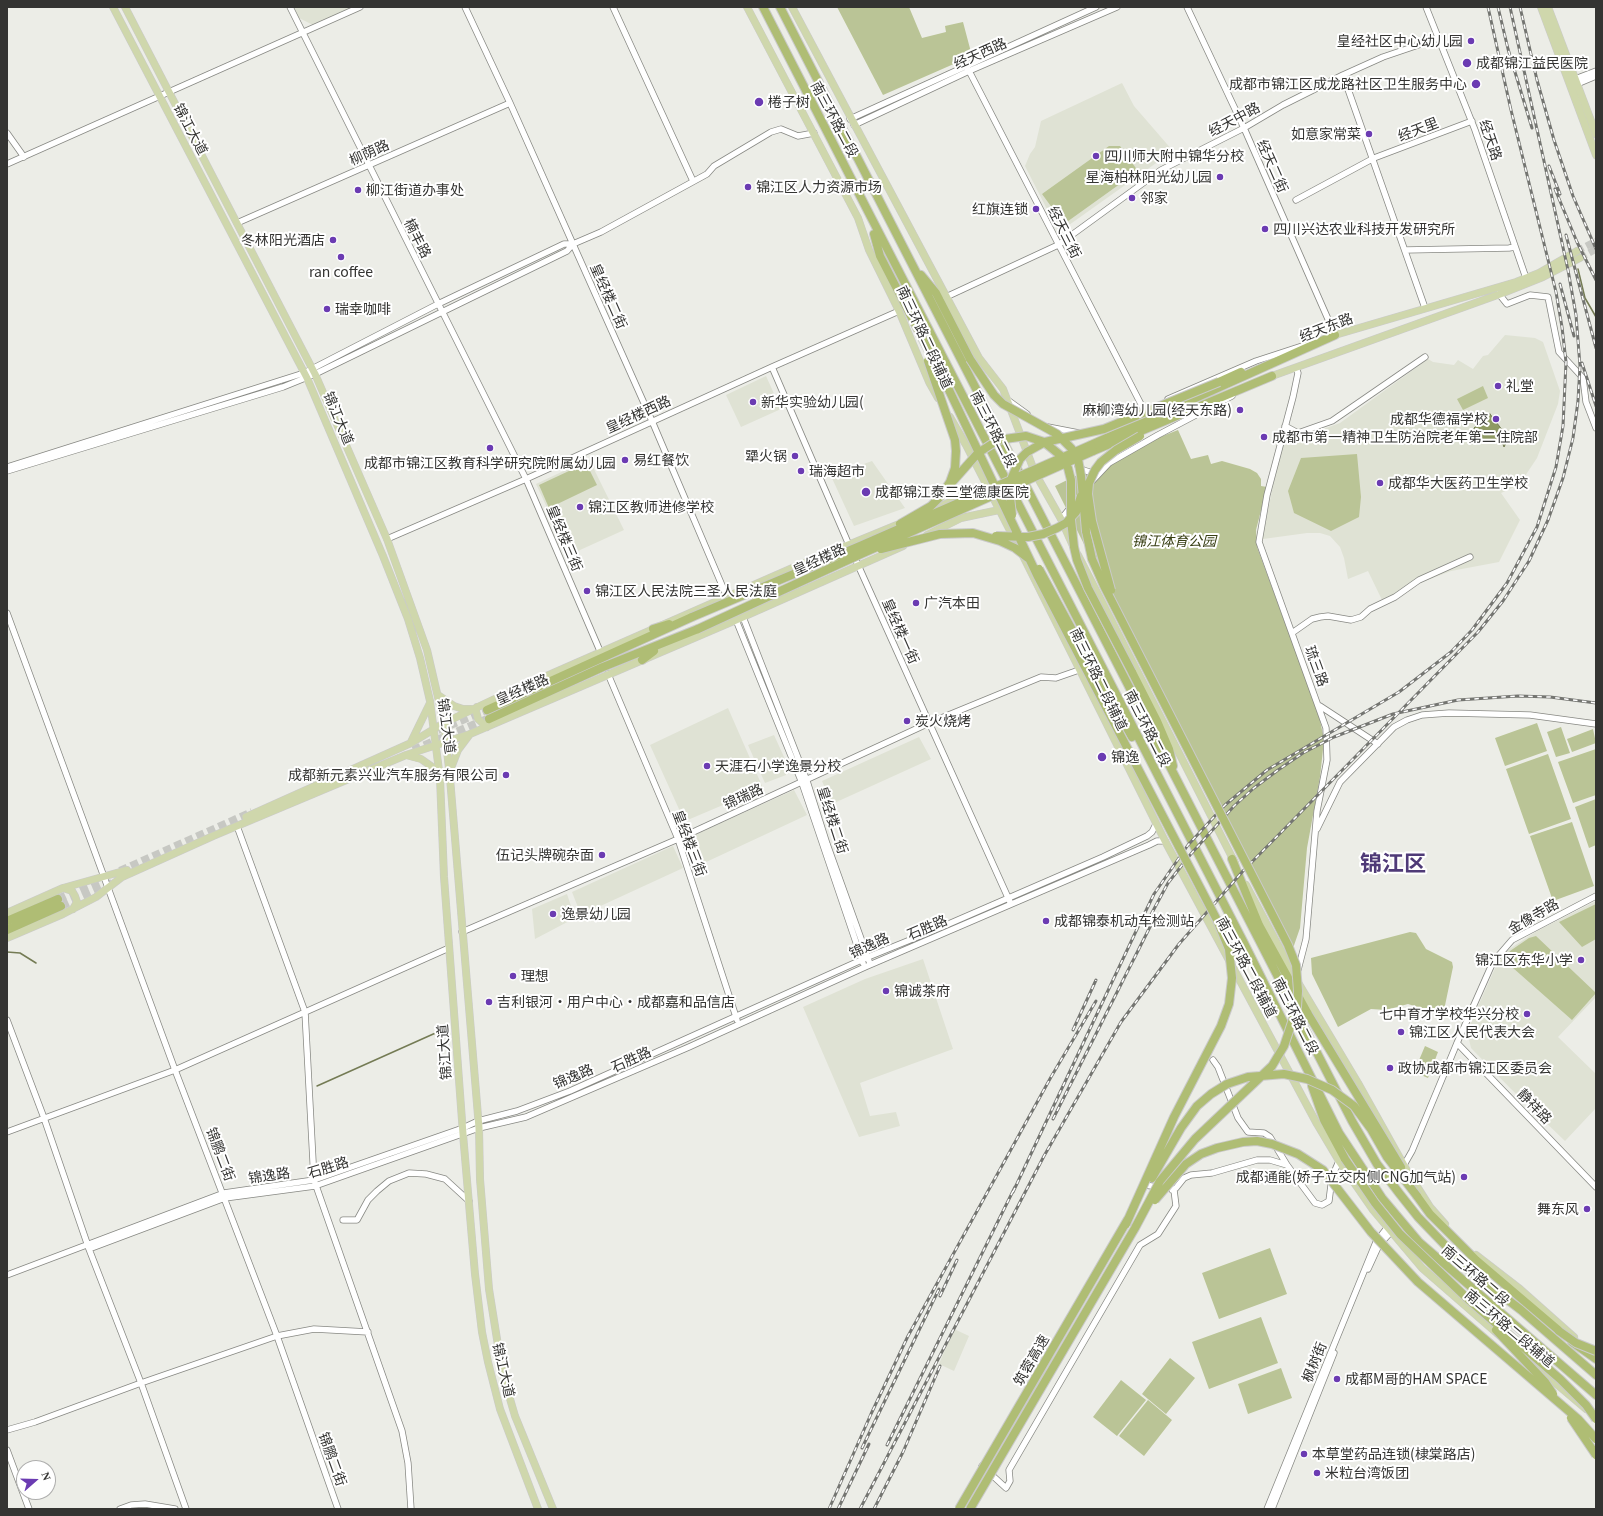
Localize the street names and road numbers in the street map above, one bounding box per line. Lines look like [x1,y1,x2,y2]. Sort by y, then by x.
street label: 经天西路 [951,34,1009,72]
street label: 南三环路二段 [808,78,862,160]
street label: 经天中路 [1205,98,1263,140]
street label: 锦江大道 [170,100,212,158]
street label: 经天里 [1395,114,1441,144]
street label: 经天路 [1476,117,1506,163]
street label: 柳荫路 [346,136,392,168]
street label: 经天二街 [1254,137,1292,195]
street label: 经天三街 [1045,203,1085,261]
street label: 楠丰路 [401,215,435,261]
street label: 皇经楼二街 [587,261,631,331]
street label: 南三环路二段辅道 [894,283,956,391]
street label: 经天东路 [1297,309,1355,345]
street label: 南三环路二段 [967,388,1021,470]
street label: 锦江大道 [320,389,358,447]
street label: 皇经楼西路 [603,392,673,436]
street label: 皇经楼三街 [544,503,586,573]
street label: 皇经楼路 [790,540,848,578]
street label: 皇经楼一街 [879,596,923,666]
street label: 南三环路二段辅道 [1067,625,1131,733]
street label: 琉三路 [1302,643,1332,689]
street label: 皇经楼路 [493,670,551,708]
street label: 南三环路二段 [1121,687,1175,769]
street label: 锦江大道 [435,697,459,755]
street label: 锦瑞路 [720,780,766,812]
street label: 皇经楼二街 [814,784,852,856]
street label: 皇经楼三街 [670,807,710,879]
street label: 金像寺路 [1505,895,1561,937]
street label: 石胜路 [904,911,950,943]
street label: 南三环路二段辅道 [1213,914,1281,1020]
street label: 锦逸路 [846,929,892,961]
street label: 南三环路二段 [1269,975,1323,1057]
street label: 锦江大道 [434,1023,454,1081]
street label: 石胜路 [608,1043,654,1075]
street label: 锦逸路 [550,1060,596,1092]
street label: 静祥路 [1514,1085,1556,1127]
street label: 锦鹏二街 [203,1125,239,1183]
street label: 石胜路 [305,1153,351,1181]
street label: 锦逸路 [247,1164,291,1186]
street label: 南三环路二段 [1439,1241,1513,1309]
street label: 南三环路二段辅道 [1462,1286,1558,1370]
street label: 筑蓉高速 [1010,1332,1052,1388]
street label: 枫树街 [1298,1339,1330,1385]
street label: 锦江大道 [490,1341,518,1399]
street label: 锦鹏二街 [316,1430,350,1488]

